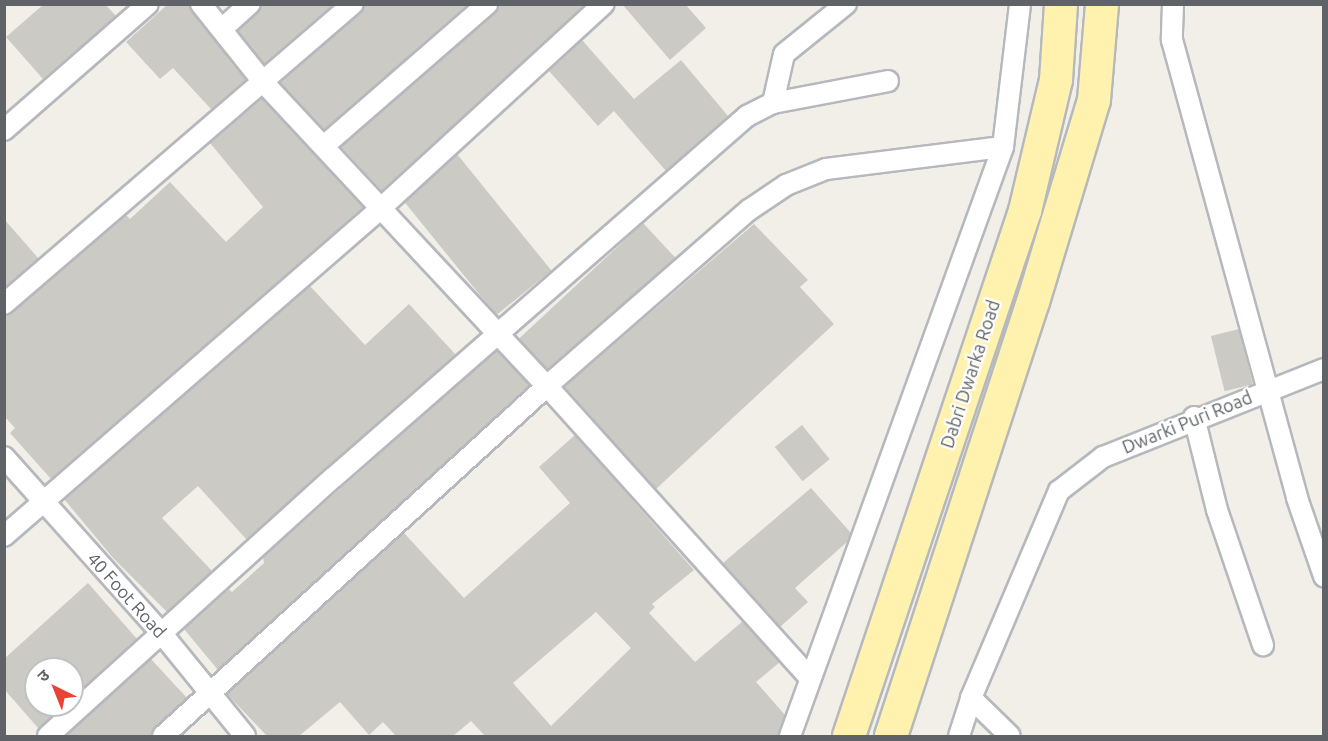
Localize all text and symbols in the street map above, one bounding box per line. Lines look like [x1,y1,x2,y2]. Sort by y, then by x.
street label: Dabri Dwarka Road [936,297,1004,451]
street label: Dwarki Puri Road [1119,386,1255,458]
street label: 40 Foot Road [83,548,171,642]
north arrow [24,657,84,717]
text: उ [34,666,53,685]

